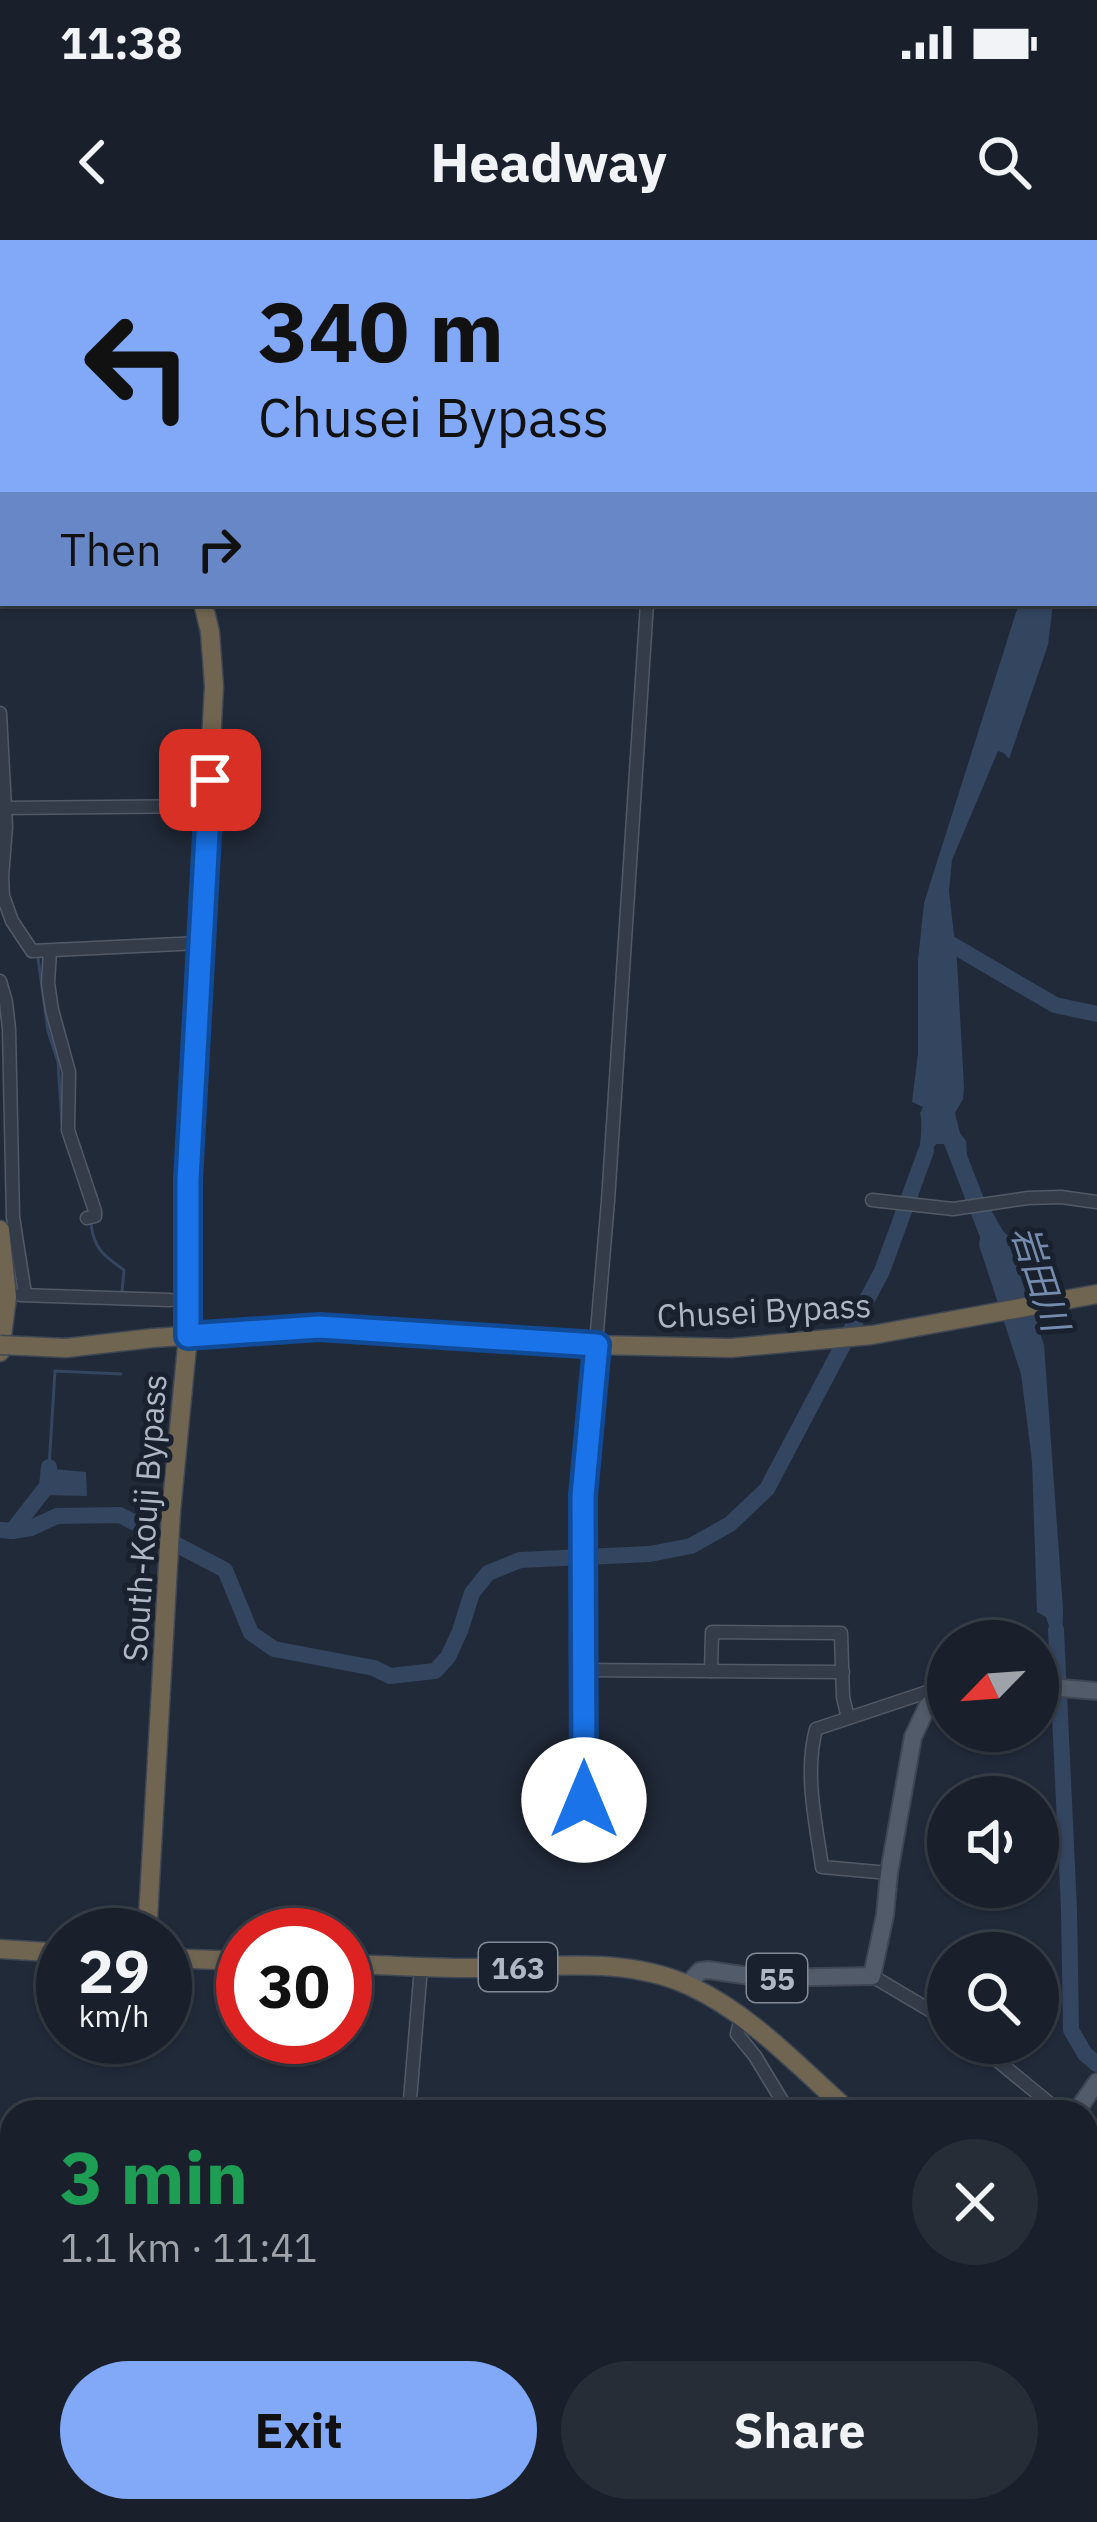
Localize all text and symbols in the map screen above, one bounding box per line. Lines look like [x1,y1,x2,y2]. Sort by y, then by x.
text: 11:38 [60,13,183,71]
text: Headway [430,127,667,197]
icon: back [60,129,126,195]
icon: search [971,129,1037,195]
text: 340 m [258,276,504,385]
icon: left [60,288,216,444]
text: Chusei Bypass [258,382,609,452]
icon: right [186,516,252,582]
text: Then [60,520,162,578]
pin [159,729,261,831]
icon: arrive [177,747,243,813]
water label: 岩田川 [1002,1219,1081,1340]
street label: Chusei Bypass [656,1283,872,1337]
street label: South-Kouji Bypass [113,1373,175,1663]
north arrow [927,1620,1059,1752]
map controls [927,1620,1059,2064]
position arrow [521,1737,647,1863]
button: sound [927,1776,1059,1908]
speed limit sign: 30 [216,1908,372,2064]
text: 29 [78,1931,150,2010]
button: search [927,1932,1059,2064]
road number: 163 [479,1943,557,1991]
road number: 55 [747,1954,807,2002]
text: km/h [79,1996,149,2035]
text: 3 min [60,2130,248,2224]
button: close [912,2139,1038,2265]
text: 1.1 km · 11:41 [60,2222,317,2273]
button: Exit [60,2361,537,2499]
button: Share [561,2361,1038,2499]

